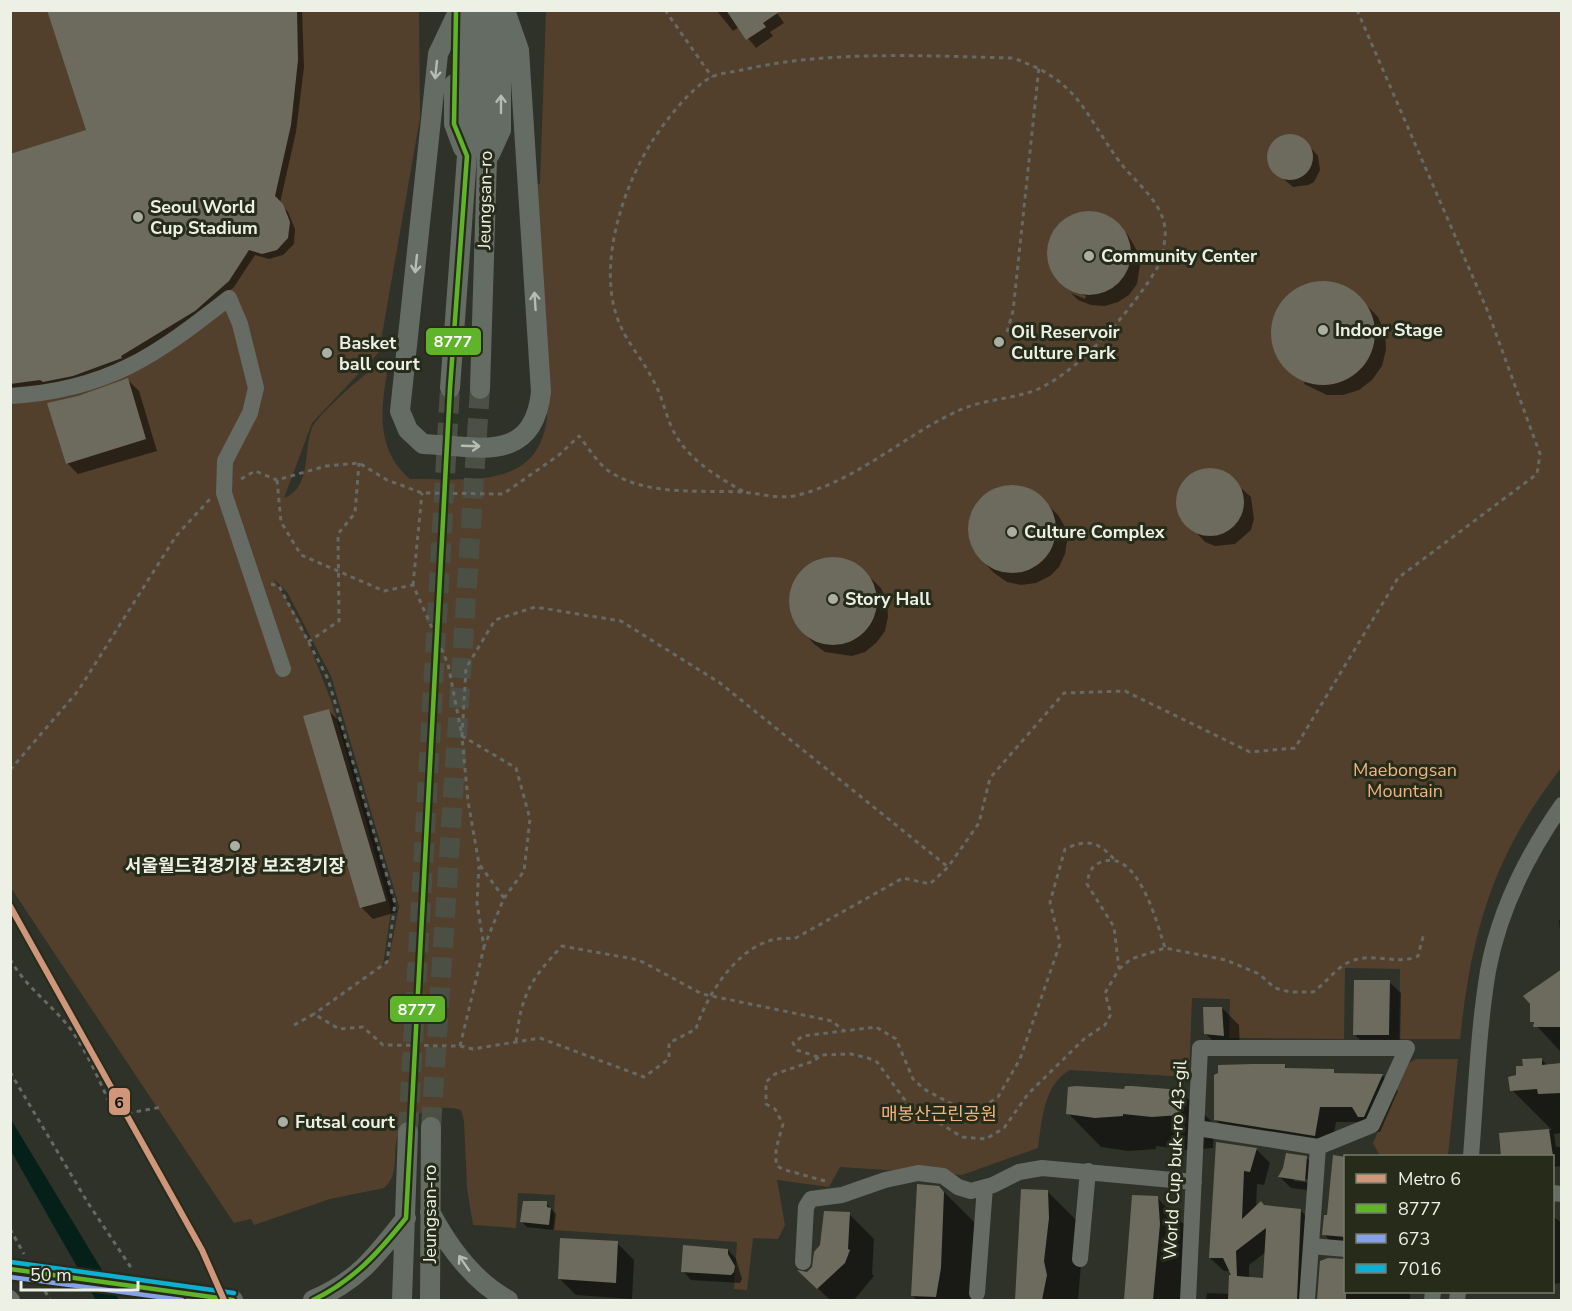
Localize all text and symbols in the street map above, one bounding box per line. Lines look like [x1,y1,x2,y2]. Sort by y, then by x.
one-way arrow [430,60,441,80]
one-way arrow [495,94,507,114]
street label: Jeungsan-ro [472,150,498,251]
place label: Seoul World Cup Stadium [150,195,258,240]
marker: Seoul World Cup Stadium [131,210,145,224]
place label: Community Center [1101,244,1257,268]
marker: Community Center [1082,249,1096,263]
one-way arrow [410,254,421,274]
one-way arrow [529,292,540,312]
place label: Indoor Stage [1335,318,1443,342]
place label: Oil Reservoir Culture Park [1011,320,1120,365]
marker: Indoor Stage [1316,323,1330,337]
line badge: 8777 [425,327,482,356]
place label: Basket ball court [339,331,420,376]
text: 8777 [434,331,472,353]
marker: Oil Reservoir Culture Park [992,335,1006,349]
marker: Basket ball court [320,346,334,360]
one-way arrow [461,440,481,451]
place label: Culture Complex [1024,520,1165,544]
marker: Culture Complex [1005,525,1019,539]
place label: Story Hall [845,587,931,611]
marker: Story Hall [826,592,840,606]
park label: Maebongsan Mountain [1353,758,1457,803]
marker: 서울월드컵경기장 보조경기장 [228,839,242,853]
place label: 서울월드컵경기장 보조경기장 [125,854,346,878]
line badge: 8777 [389,995,446,1023]
text: 8777 [398,999,436,1021]
street label: World Cup buk-ro 43-gil [1158,1059,1192,1260]
line badge: 6 [108,1087,131,1116]
text: 6 [114,1092,124,1114]
park label: 매봉산근린공원 [881,1102,997,1126]
place label: Futsal court [295,1110,395,1134]
marker: Futsal court [276,1115,290,1129]
legend [1344,1155,1554,1293]
street label: Jeungsan-ro [418,1165,442,1264]
text: Metro 6 [1398,1167,1461,1191]
text: 8777 [1398,1197,1441,1221]
text: 673 [1398,1227,1430,1251]
scale bar [21,1254,138,1292]
one-way arrow [458,1256,470,1272]
text: 7016 [1398,1257,1441,1281]
text: 50 m [30,1263,72,1287]

